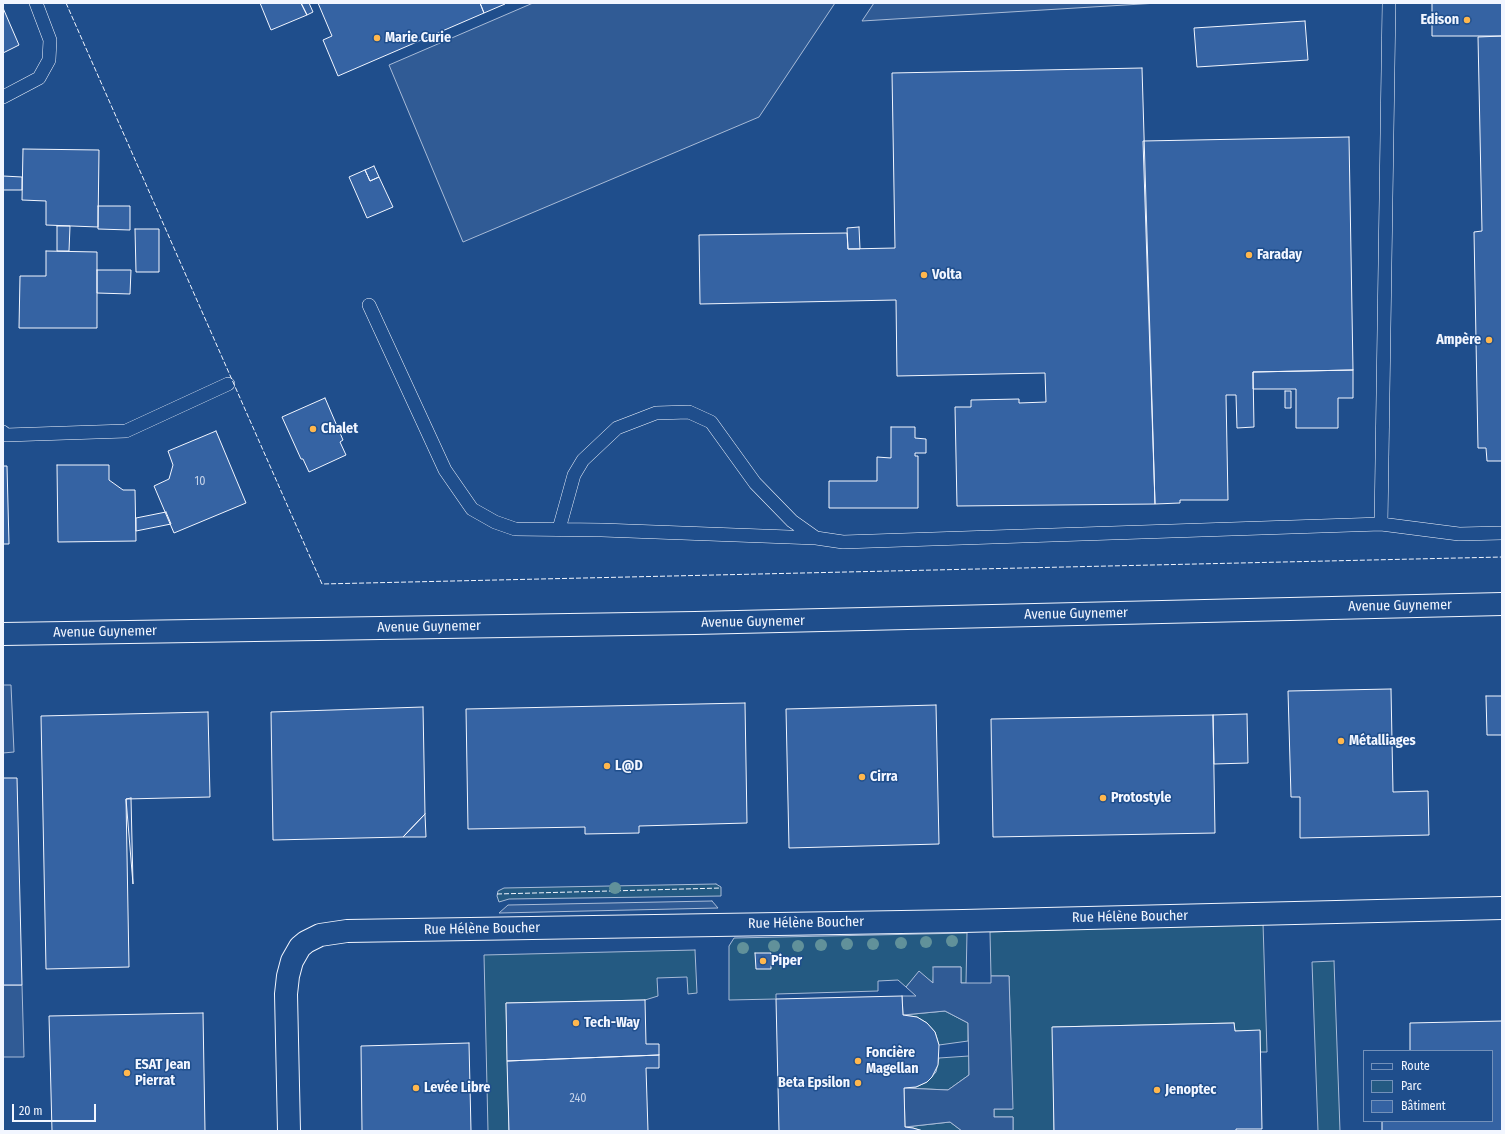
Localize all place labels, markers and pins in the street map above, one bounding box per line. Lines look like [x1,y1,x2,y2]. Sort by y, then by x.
place label: Edison [1420,12,1459,28]
marker: Edison [1462,15,1472,25]
place label: Marie Curie [385,30,451,46]
marker: Marie Curie [372,33,382,43]
place label: Faraday [1257,247,1302,263]
marker: Faraday [1244,250,1254,260]
place label: Volta [932,267,962,283]
marker: Volta [919,270,929,280]
place label: Ampère [1436,332,1481,348]
marker: Ampère [1484,335,1494,345]
place label: Chalet [321,421,358,437]
marker: Chalet [308,424,318,434]
place label: Métalliages [1349,733,1416,749]
marker: Métalliages [1336,736,1346,746]
place label: L@D [615,758,643,774]
marker: L@D [602,761,612,771]
place label: Cirra [870,769,898,785]
marker: Cirra [857,772,867,782]
place label: Protostyle [1111,790,1171,806]
marker: Protostyle [1098,793,1108,803]
place label: Piper [771,953,802,969]
marker: Piper [758,956,768,966]
place label: Tech-Way [584,1015,640,1031]
marker: Tech-Way [571,1018,581,1028]
place label: Foncière Magellan [866,1045,919,1078]
marker: Foncière Magellan [853,1056,863,1066]
place label: ESAT Jean Pierrat [135,1057,191,1090]
marker: ESAT Jean Pierrat [122,1068,132,1078]
place label: Beta Epsilon [778,1075,850,1091]
marker: Beta Epsilon [853,1078,863,1088]
place label: Levée Libre [424,1080,490,1096]
place label: Jenoptec [1165,1082,1216,1098]
marker: Levée Libre [411,1083,421,1093]
marker: Jenoptec [1152,1085,1162,1095]

